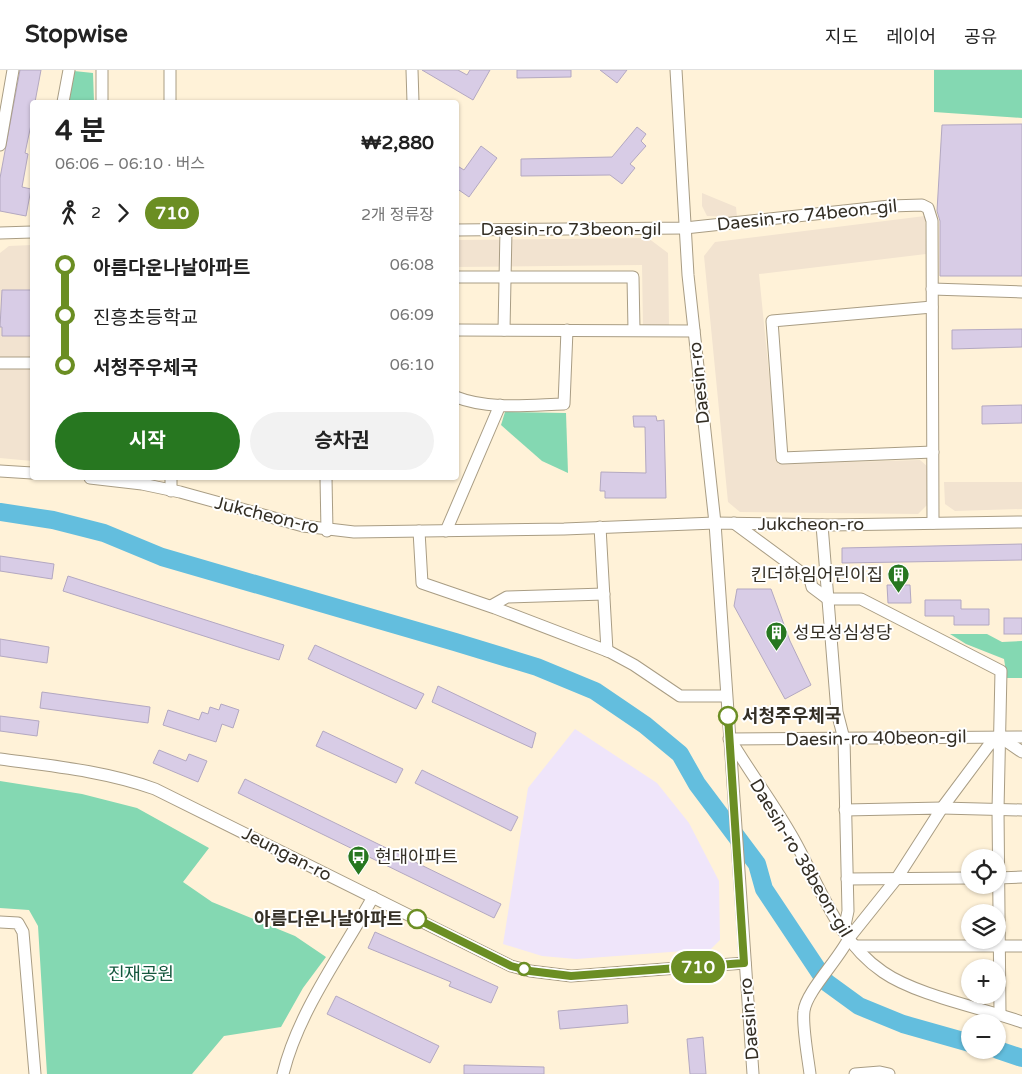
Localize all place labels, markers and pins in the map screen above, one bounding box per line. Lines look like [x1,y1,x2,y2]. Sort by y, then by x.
building icon: 킨더하임어린이집 [887,563,911,594]
place label: 킨더하임어린이집 [751,564,883,586]
building icon: 성모성심성당 [765,621,789,652]
place label: 성모성심성당 [793,622,892,644]
place label: 서청주우체국 [742,705,841,727]
marker: 서청주우체국 [718,706,738,726]
bus stop icon: 현대아파트 [347,845,371,876]
place label: 현대아파트 [375,846,458,868]
place label: 아름다운나날아파트 [254,908,403,930]
marker: 아름다운나날아파트 [407,909,427,929]
unlabelled marker [517,962,531,976]

